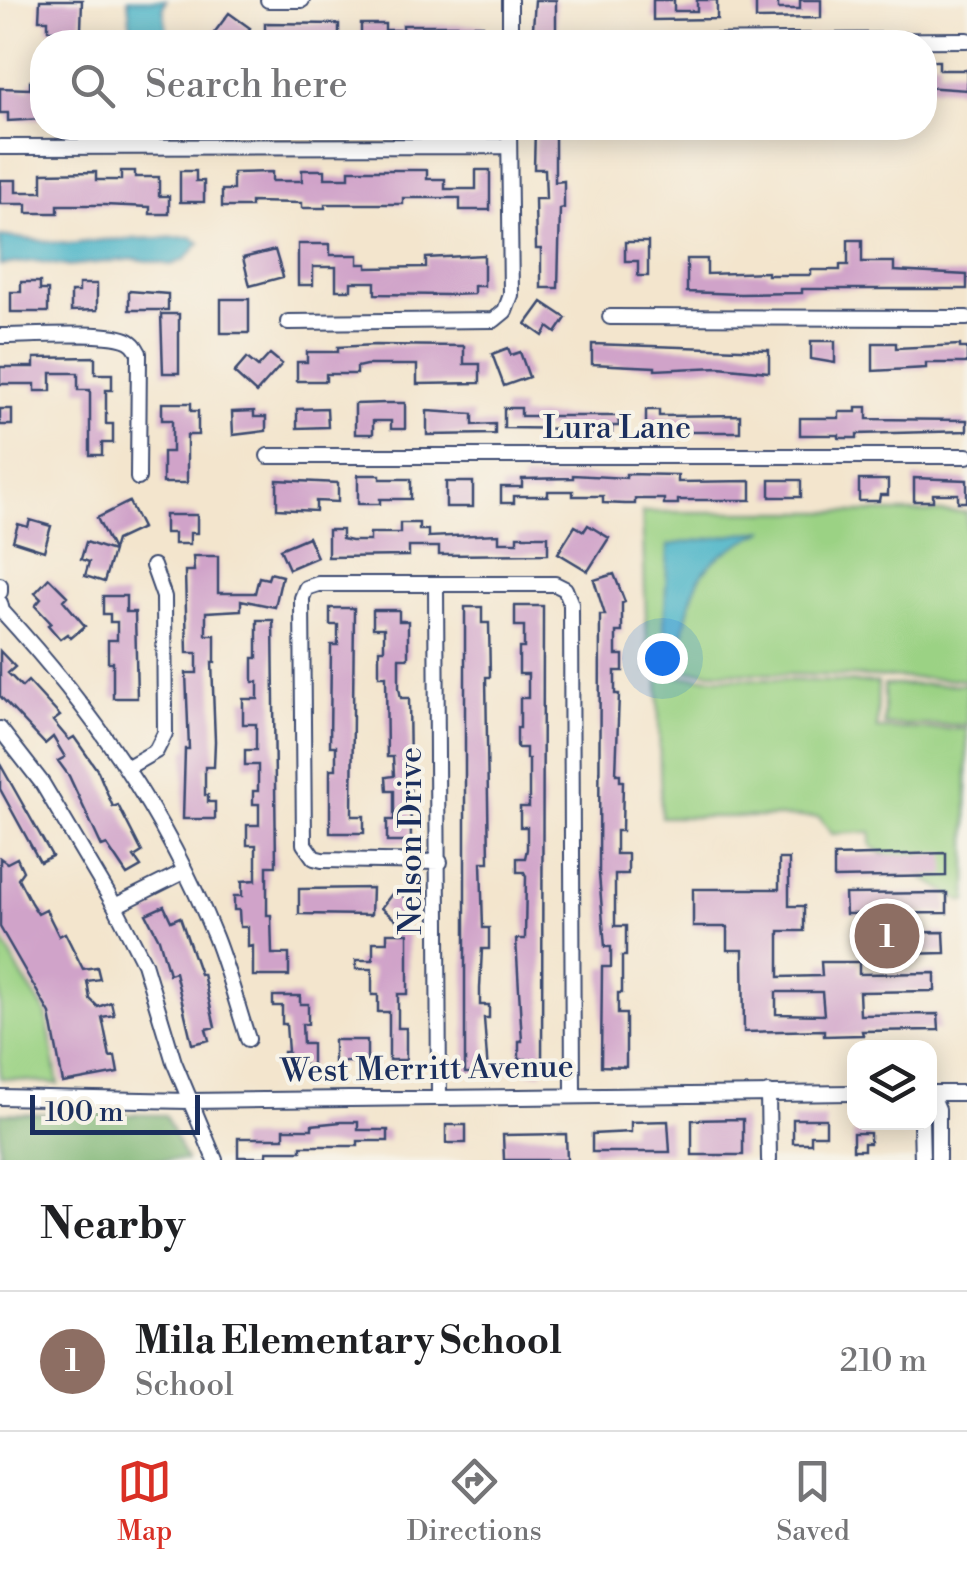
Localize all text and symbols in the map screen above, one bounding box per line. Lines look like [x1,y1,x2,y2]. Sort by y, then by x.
search box [30,30,937,140]
icon: search [65,58,120,113]
text: Search here [145,62,348,109]
street label: Lura Lane [543,408,691,448]
your location [637,633,688,684]
street label: Nelson Drive [391,747,431,935]
pin: 1 [854,898,920,974]
map controls [847,1040,937,1130]
button: layers [847,1040,937,1130]
street label: West Merritt Avenue [279,1046,574,1092]
scale bar [30,1090,200,1134]
text: 100 m [45,1095,124,1130]
text: Nearby [40,1199,185,1252]
text: Mila Elementary School [135,1318,562,1365]
text: 1 [65,1341,80,1381]
text: 210 m [840,1341,927,1381]
text: School [135,1365,234,1405]
tab: Map [117,1454,172,1549]
tab: Directions [407,1454,542,1549]
tab: Saved [776,1454,850,1549]

